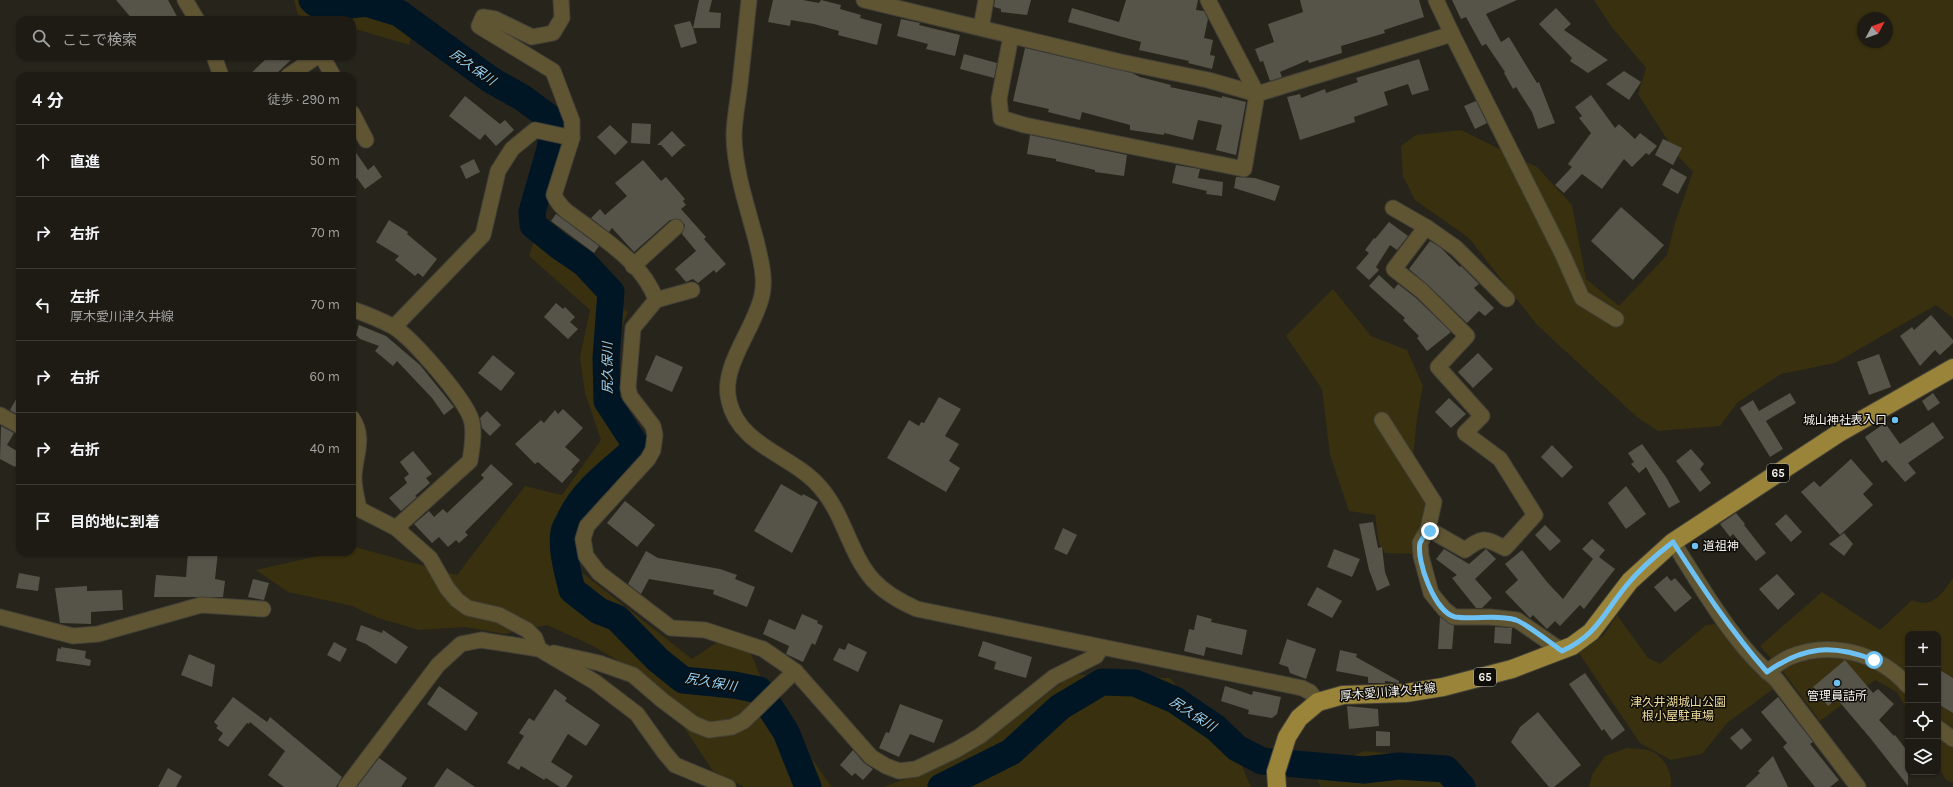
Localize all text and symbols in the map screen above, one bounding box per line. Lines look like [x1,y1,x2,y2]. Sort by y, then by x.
north arrow [1857,12,1893,48]
search box [16,16,356,60]
icon: search [30,27,52,49]
text: ここで検索 [62,31,137,49]
water label: 尻久保川 [447,46,500,89]
text: 4 分 [32,90,63,110]
text: 徒歩 · 290 m [267,92,340,107]
icon: ahead [32,150,54,172]
text: 直進 [70,153,100,171]
text: 50 m [310,153,340,168]
icon: right [32,222,54,244]
text: 右折 [70,225,100,243]
text: 70 m [311,225,340,240]
text: 左折 [70,288,100,306]
icon: left [32,294,54,316]
text: 70 m [311,297,340,312]
text: 厚木愛川津久井線 [70,309,174,324]
water label: 尻久保川 [600,340,615,394]
icon: right [32,366,54,388]
text: 右折 [70,369,100,387]
text: 60 m [310,369,340,384]
place label: 城山神社表入口 [1803,413,1887,427]
marker: 城山神社表入口 [1890,415,1900,425]
icon: right [32,438,54,460]
text: 右折 [70,441,100,459]
text: 40 m [310,441,340,456]
road number: 65 [1767,464,1789,482]
icon: arrive [32,510,54,532]
text: 目的地に到着 [70,513,160,531]
route end [1421,522,1439,540]
place label: 道祖神 [1703,539,1739,553]
marker: 道祖神 [1690,541,1700,551]
map controls [1905,631,1941,775]
button: + [1905,631,1941,667]
route start [1865,651,1883,669]
button: − [1905,667,1941,703]
road number: 65 [1474,668,1496,686]
water label: 尻久保川 [684,670,740,694]
marker: 管理員詰所 [1832,678,1842,688]
street label: 厚木愛川津久井線 [1340,681,1436,703]
place label: 管理員詰所 [1807,689,1867,703]
water label: 尻久保川 [1167,694,1221,736]
park label: 津久井湖城山公園 根小屋駐車場 [1630,695,1726,723]
button: locate [1905,703,1941,739]
button: layers [1905,739,1941,775]

